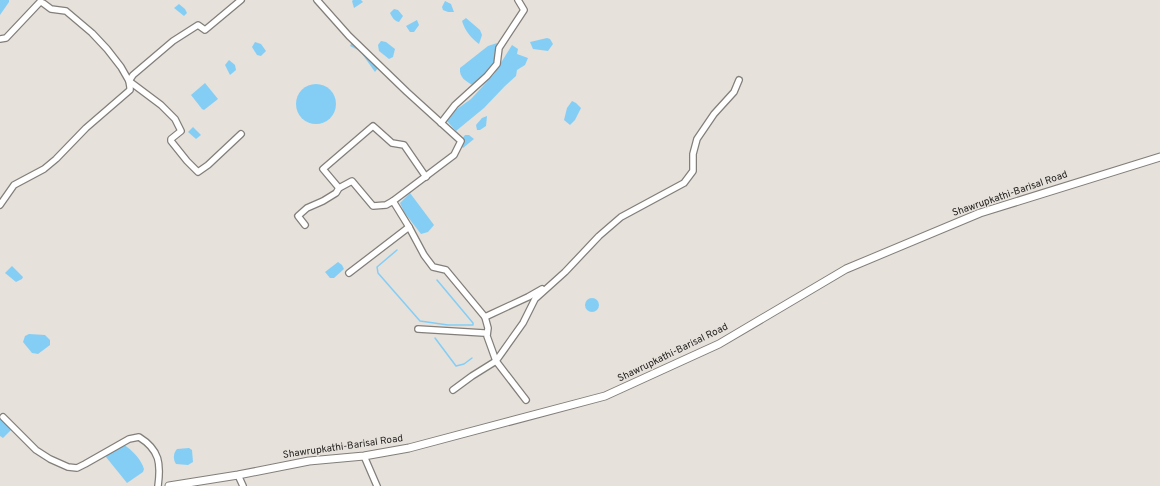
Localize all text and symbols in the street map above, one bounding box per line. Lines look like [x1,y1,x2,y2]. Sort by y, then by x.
street label: Shawrupkathi-Barisal Road [951,168,1069,220]
street label: Shawrupkathi-Barisal Road [616,321,730,385]
street label: Shawrupkathi-Barisal Road [282,432,404,462]

